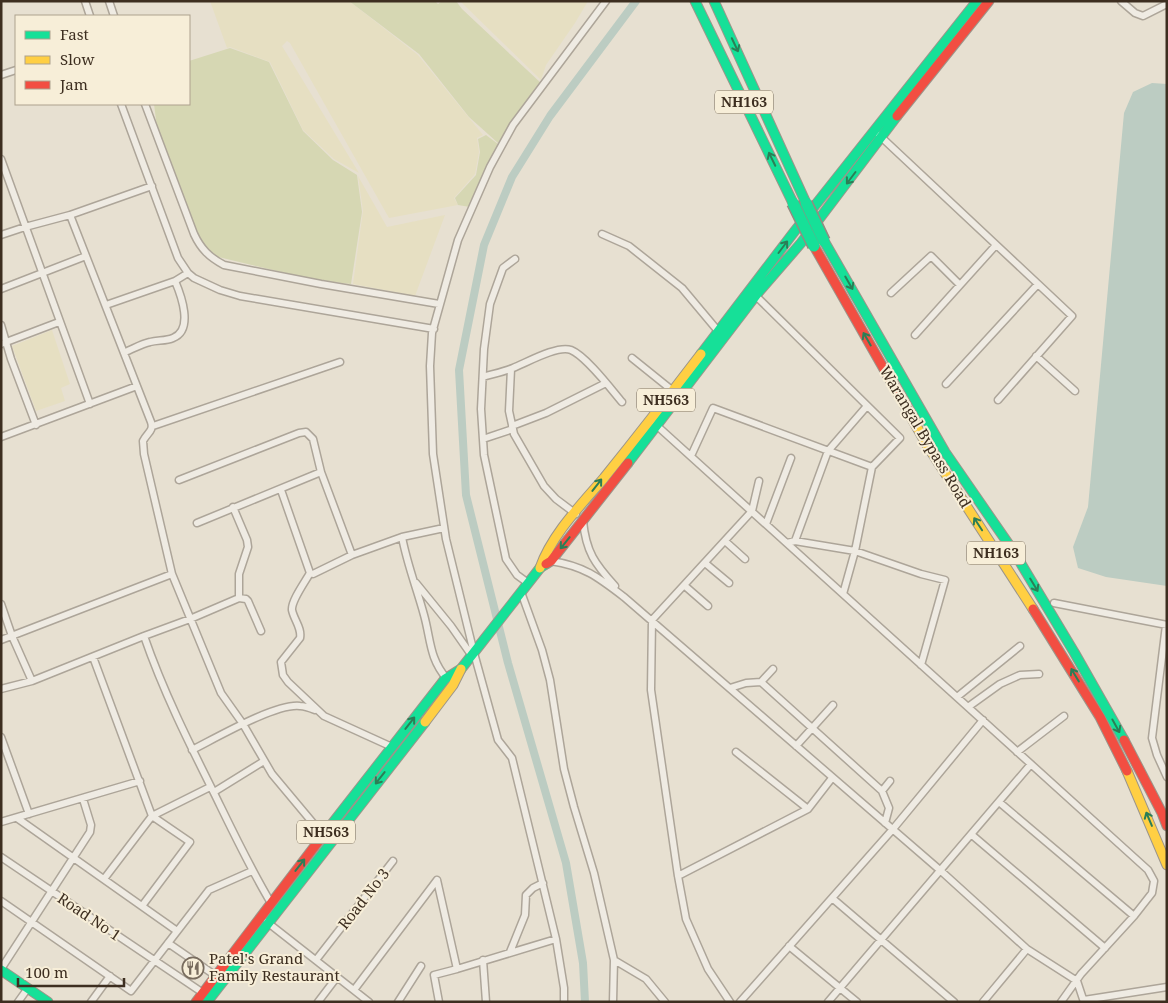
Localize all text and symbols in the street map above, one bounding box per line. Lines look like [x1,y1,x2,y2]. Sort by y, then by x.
legend [15,15,190,105]
text: Fast [60,24,89,44]
one-way arrow [730,38,740,53]
text: Slow [60,49,94,69]
text: Jam [59,74,88,94]
road number: NH163 [715,90,773,114]
one-way arrow [766,152,776,167]
one-way arrow [846,171,856,185]
one-way arrow [778,240,788,254]
one-way arrow [844,275,854,289]
one-way arrow [862,332,872,347]
street label: Warangal Bypass Road [875,362,976,511]
road number: NH563 [637,388,695,412]
one-way arrow [591,479,602,492]
one-way arrow [972,517,982,531]
one-way arrow [560,536,571,549]
road number: NH163 [967,542,1025,564]
one-way arrow [1029,578,1039,592]
one-way arrow [1069,668,1079,682]
one-way arrow [405,717,416,730]
one-way arrow [1111,718,1121,733]
one-way arrow [375,771,385,785]
one-way arrow [1143,812,1153,827]
road number: NH563 [297,820,355,844]
one-way arrow [294,859,305,872]
street label: Road No 3 [333,864,393,933]
street label: Road No 1 [54,888,125,945]
place label: Patel's Grand Family Restaurant [209,948,340,985]
scale bar [18,956,124,988]
restaurant icon: Patel's Grand Family Restaurant [181,956,205,980]
text: 100 m [25,962,68,982]

